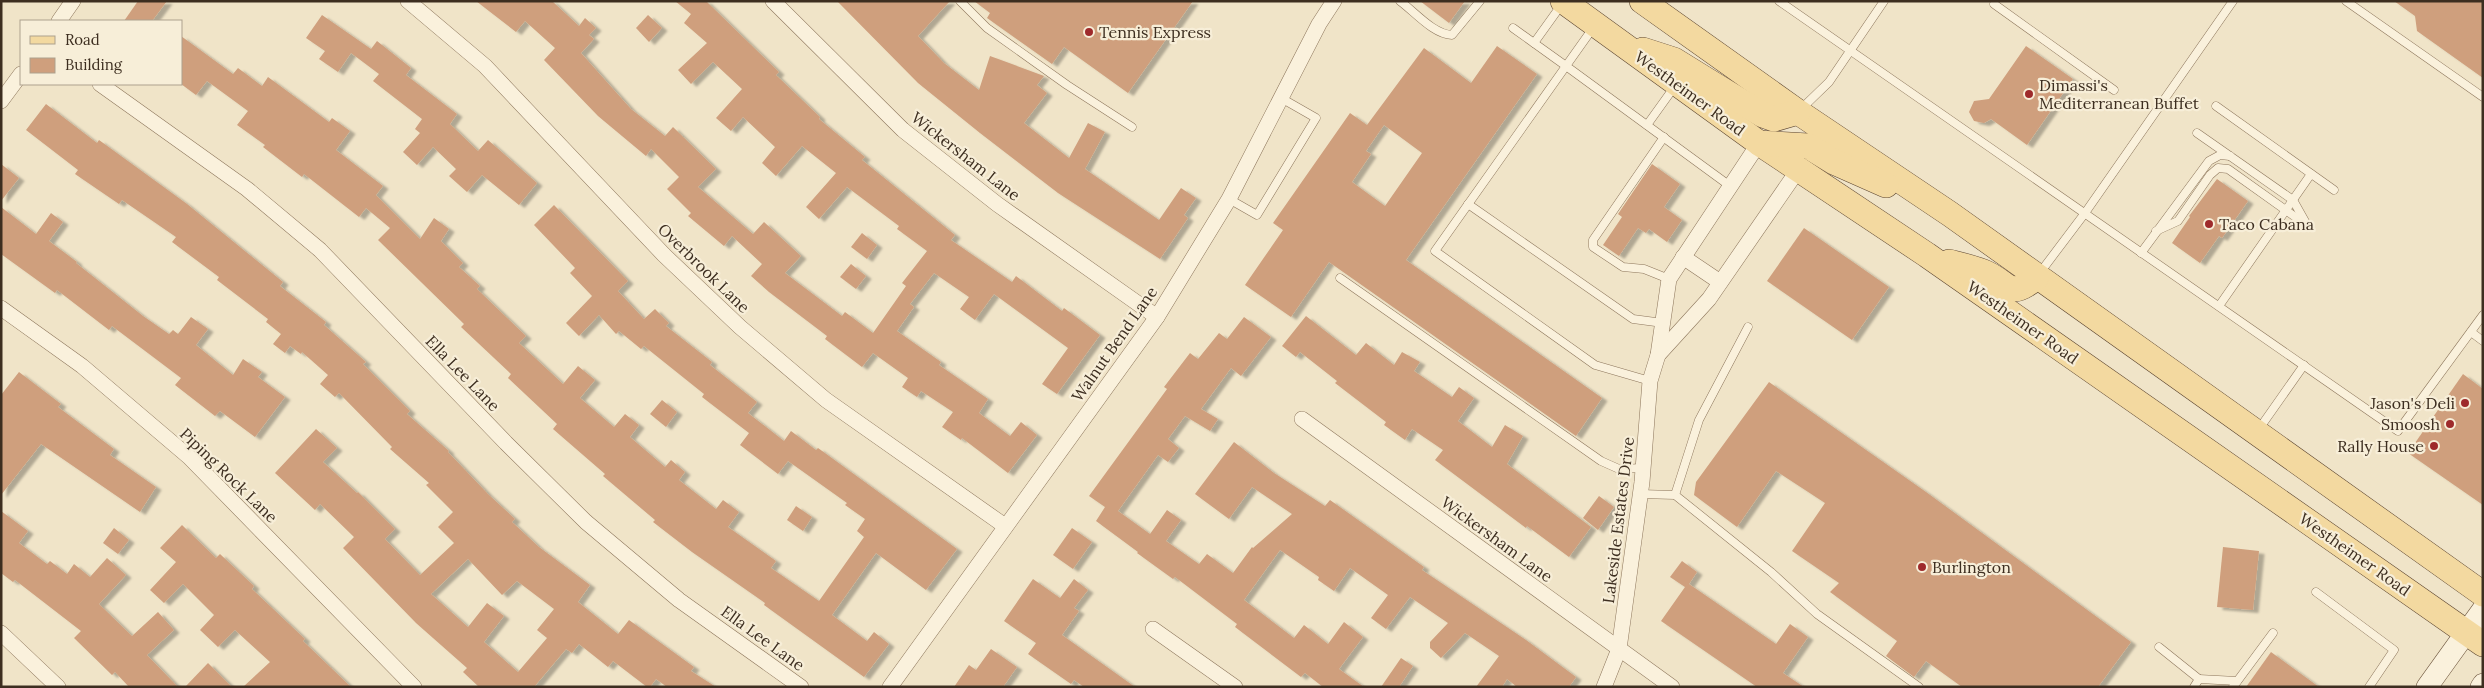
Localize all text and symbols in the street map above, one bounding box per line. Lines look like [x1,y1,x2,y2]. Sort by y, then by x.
legend [20,20,182,85]
place label: Tennis Express [1099,22,1211,42]
marker: Tennis Express [1083,26,1095,38]
text: Road [65,30,100,49]
street label: Westheimer Road [1631,46,1749,140]
text: Building [65,55,123,74]
place label: Dimassi's Mediterranean Buffet [2039,75,2200,113]
marker: Dimassi's Mediterranean Buffet [2023,88,2035,100]
street label: Wickersham Lane [908,107,1025,205]
place label: Taco Cabana [2219,214,2314,234]
marker: Taco Cabana [2203,218,2215,230]
street label: Overbrook Lane [654,219,754,317]
street label: Westheimer Road [1963,276,2083,368]
street label: Walnut Bend Lane [1067,282,1161,405]
street label: Ella Lee Lane [422,331,504,415]
place label: Jason's Deli [2369,393,2455,413]
marker: Jason's Deli [2459,397,2471,409]
place label: Smoosh [2381,414,2440,434]
marker: Smoosh [2444,418,2456,430]
street label: Piping Rock Lane [176,423,282,527]
street label: Lakeside Estates Drive [1598,435,1638,604]
place label: Rally House [2337,436,2424,456]
marker: Rally House [2428,440,2440,452]
street label: Wickersham Lane [1437,492,1557,586]
street label: Westheimer Road [2295,508,2415,600]
place label: Burlington [1932,557,2011,577]
marker: Burlington [1916,561,1928,573]
street label: Ella Lee Lane [717,601,809,675]

